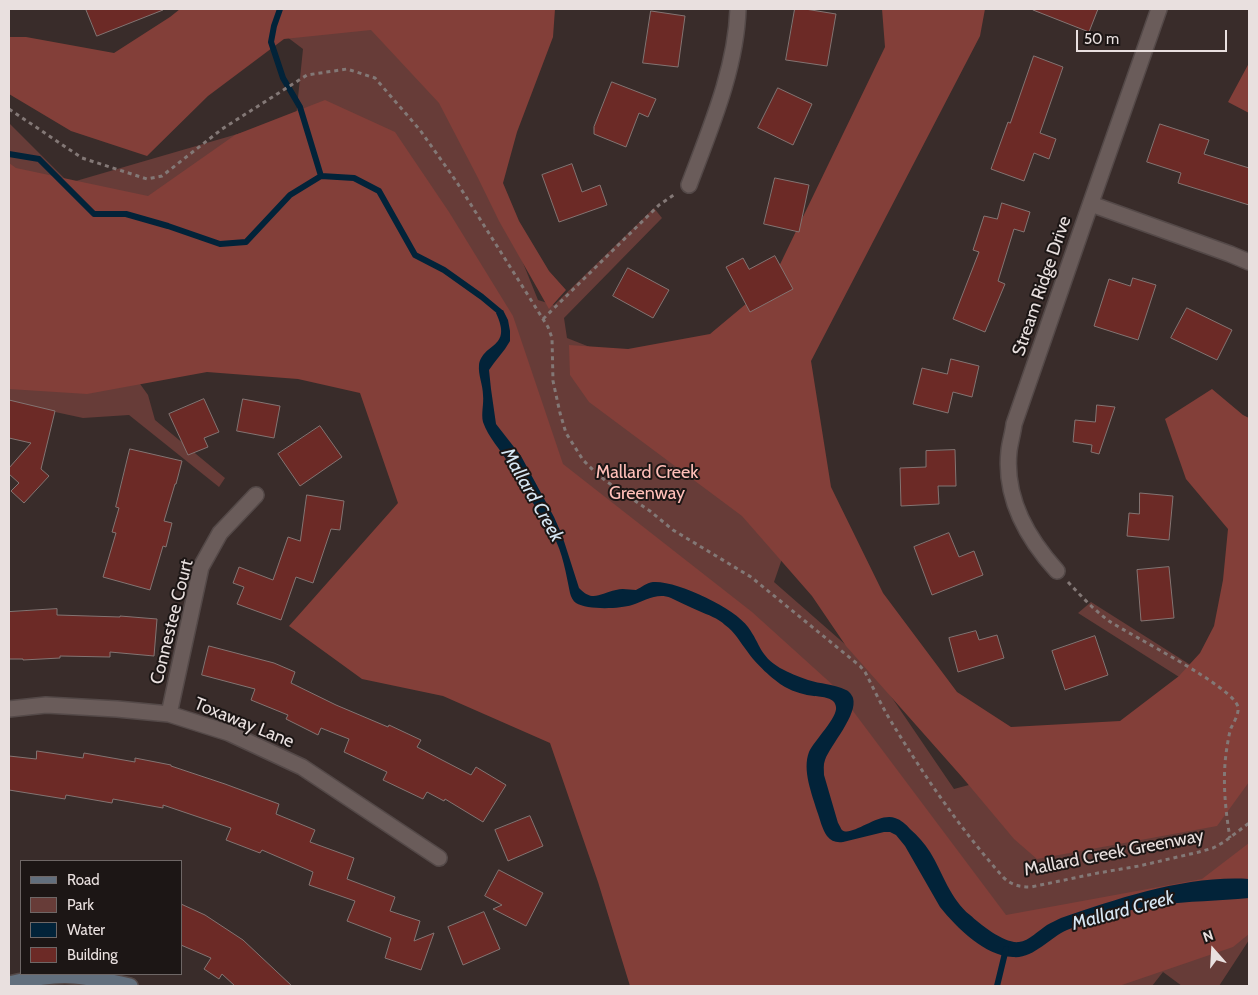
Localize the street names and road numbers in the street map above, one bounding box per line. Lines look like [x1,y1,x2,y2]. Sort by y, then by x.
street label: Stream Ridge Drive [1008,213,1076,359]
street label: Connestee Court [146,557,198,687]
street label: Toxaway Lane [191,693,297,753]
street label: Mallard Creek Greenway [1022,825,1206,881]

